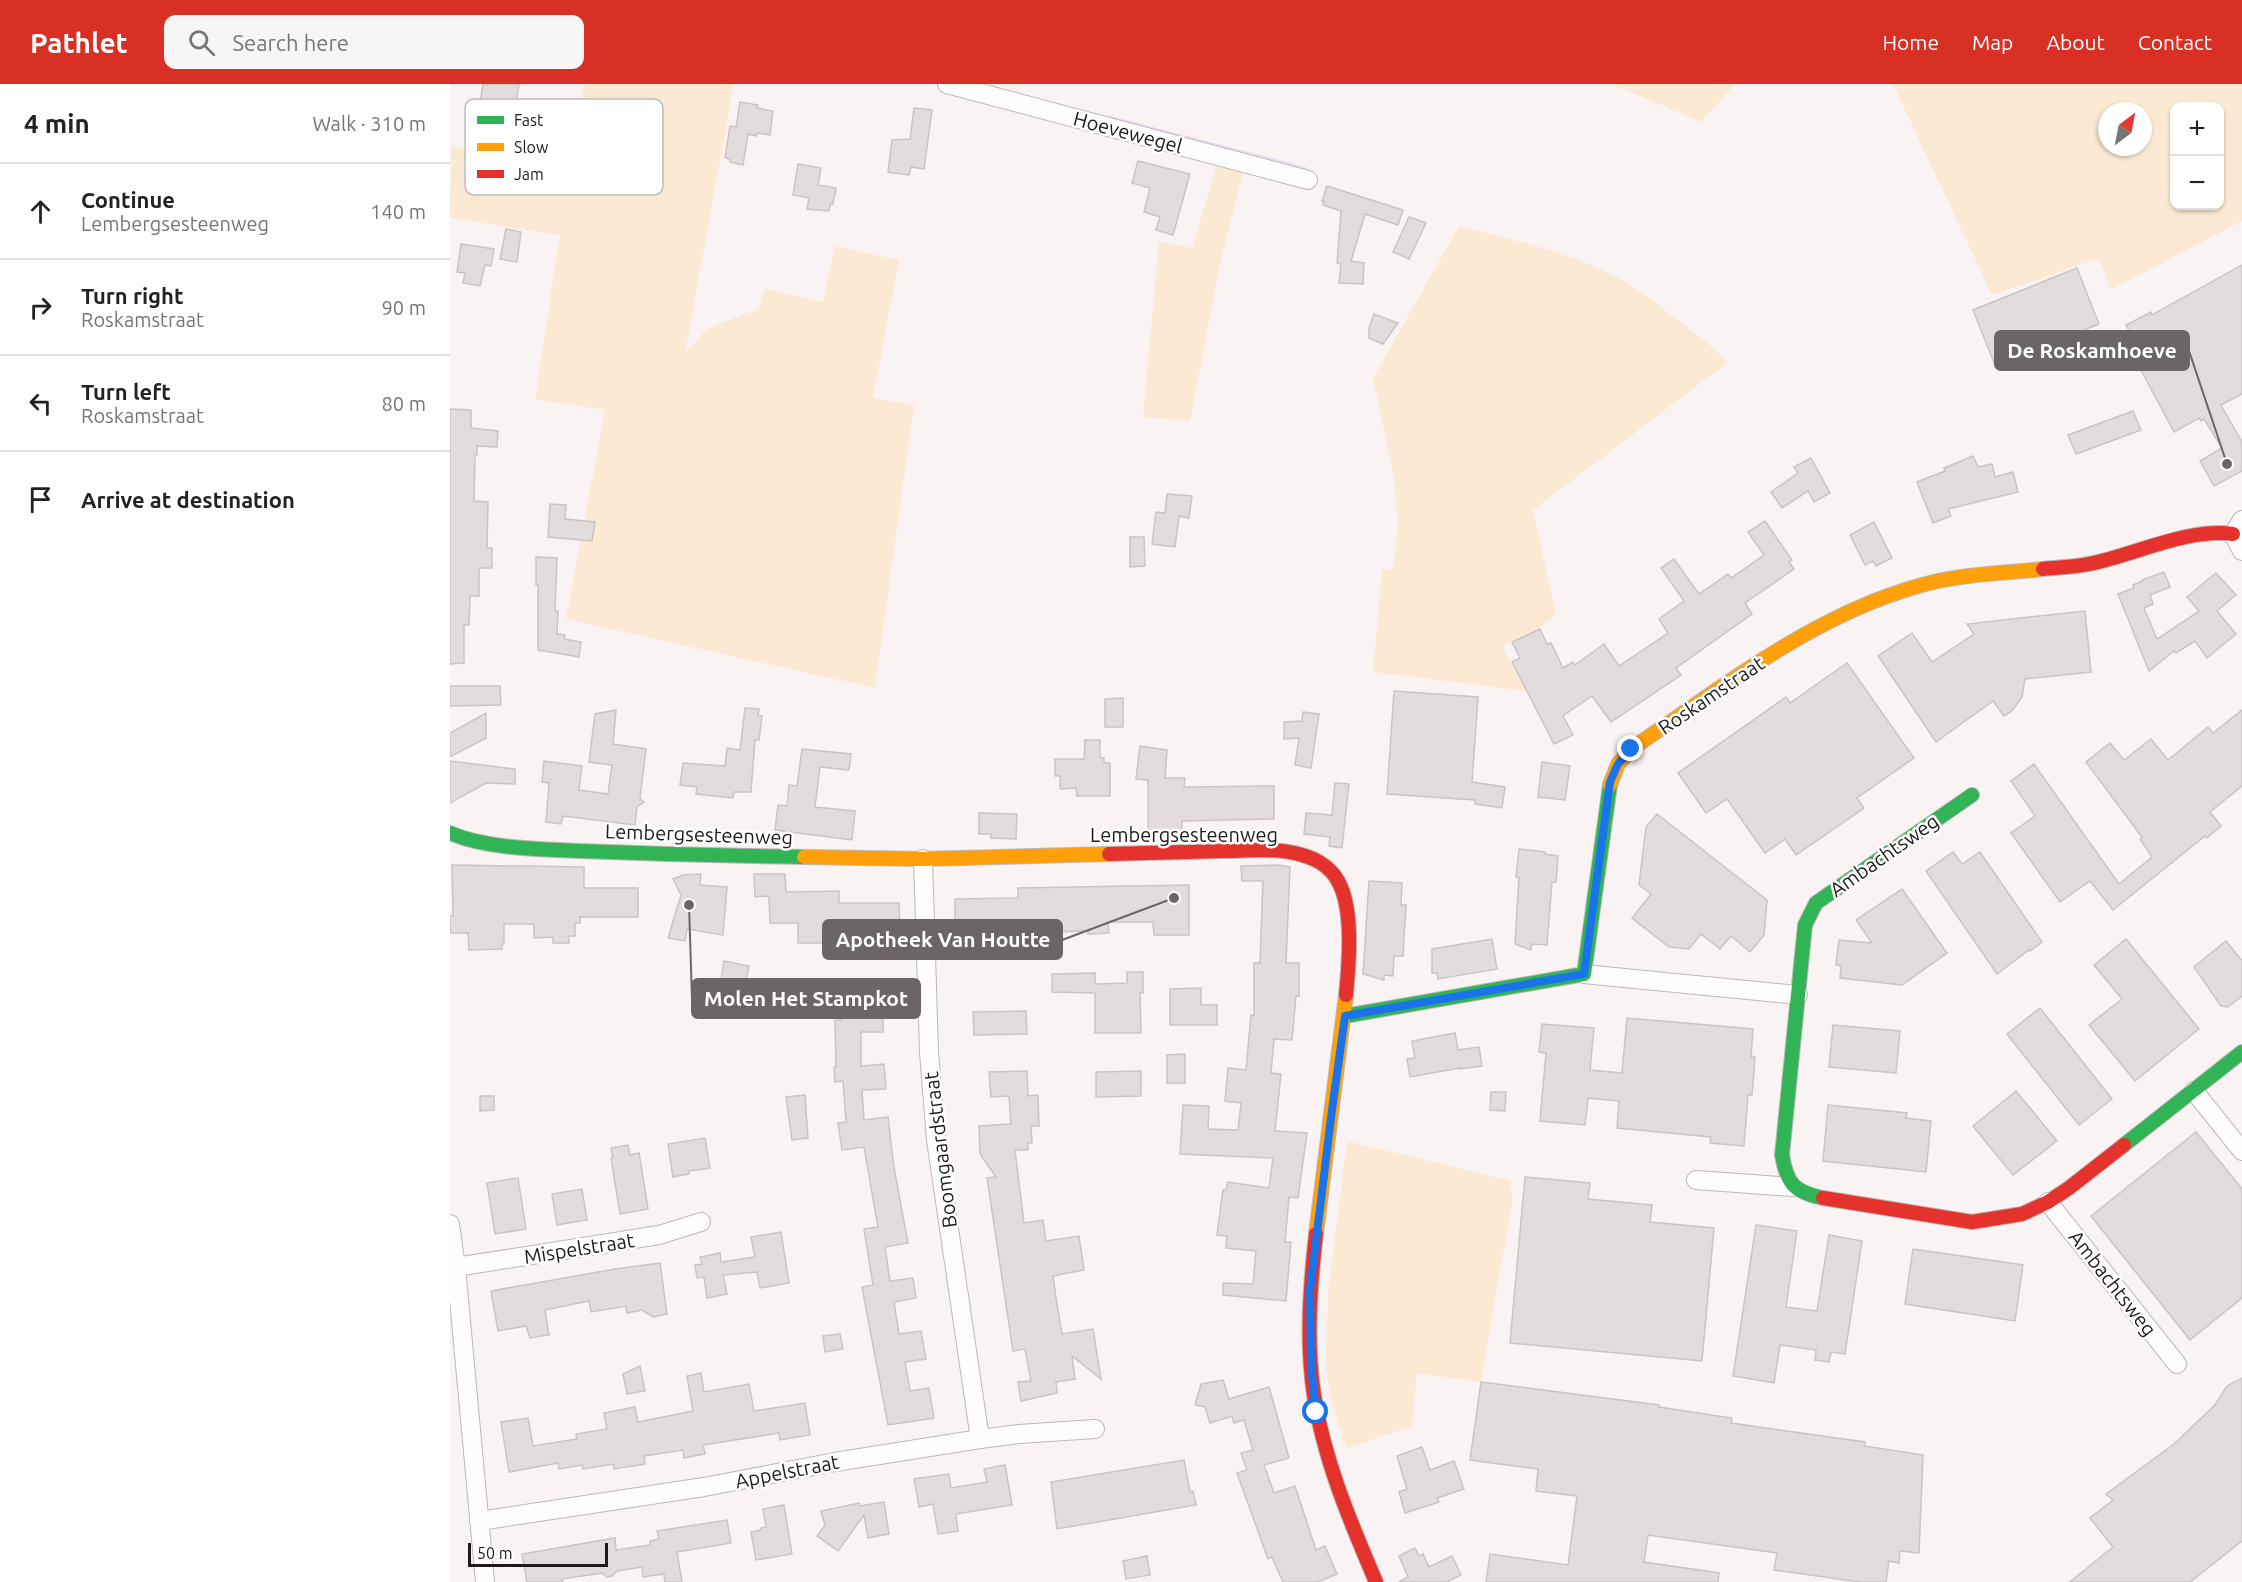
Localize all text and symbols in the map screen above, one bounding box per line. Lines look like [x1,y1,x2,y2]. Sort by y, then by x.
search box [164,15,584,69]
icon: search [185,26,218,59]
text: Pathlet [30,27,128,58]
text: Search here [233,30,349,55]
text: Home [1882,30,1939,54]
text: Map [1972,30,2013,54]
text: About [2046,30,2105,54]
text: Contact [2138,30,2212,54]
legend [465,99,663,195]
north arrow [2098,102,2152,156]
map controls [2170,102,2224,210]
button: + [2170,102,2224,156]
street label: Hoevewegel [1071,106,1185,158]
text: 4 min [24,109,90,138]
text: Fast [514,111,544,129]
text: Walk · 310 m [313,112,426,135]
text: Slow [514,138,549,156]
button: − [2170,156,2224,210]
text: Jam [514,165,544,183]
text: Continue [81,187,175,212]
icon: ahead [24,195,57,228]
text: 140 m [370,200,426,223]
text: Lembergsesteenweg [81,212,269,235]
text: Turn right [81,283,183,308]
icon: right [24,291,57,324]
text: 90 m [382,296,426,319]
text: Roskamstraat [81,308,204,331]
callout: De Roskamhoeve [1995,331,2189,370]
text: De Roskamhoeve [2007,338,2177,362]
text: Turn left [81,379,171,404]
icon: left [24,387,57,420]
text: 80 m [382,392,426,415]
text: Roskamstraat [81,404,204,427]
icon: arrive [24,483,57,516]
text: Arrive at destination [81,487,295,512]
street label: Roskamstraat [1654,651,1769,739]
route end [1617,735,1643,761]
street label: Ambachtsweg [1825,809,1943,901]
street label: Lembergsesteenweg [605,819,793,849]
street label: Lembergsesteenweg [1090,823,1278,846]
callout: Apotheek Van Houtte [823,920,1062,959]
text: Apotheek Van Houtte [836,927,1050,951]
callout: Molen Het Stampkot [692,979,920,1018]
text: Molen Het Stampkot [704,986,908,1010]
street label: Boomgaardstraat [919,1070,961,1229]
street label: Ambachtsweg [2065,1226,2161,1340]
street label: Mispelstraat [522,1228,636,1268]
route start [1302,1398,1328,1424]
street label: Appelstraat [733,1450,841,1492]
scale bar [468,1540,608,1568]
text: 50 m [477,1544,513,1562]

